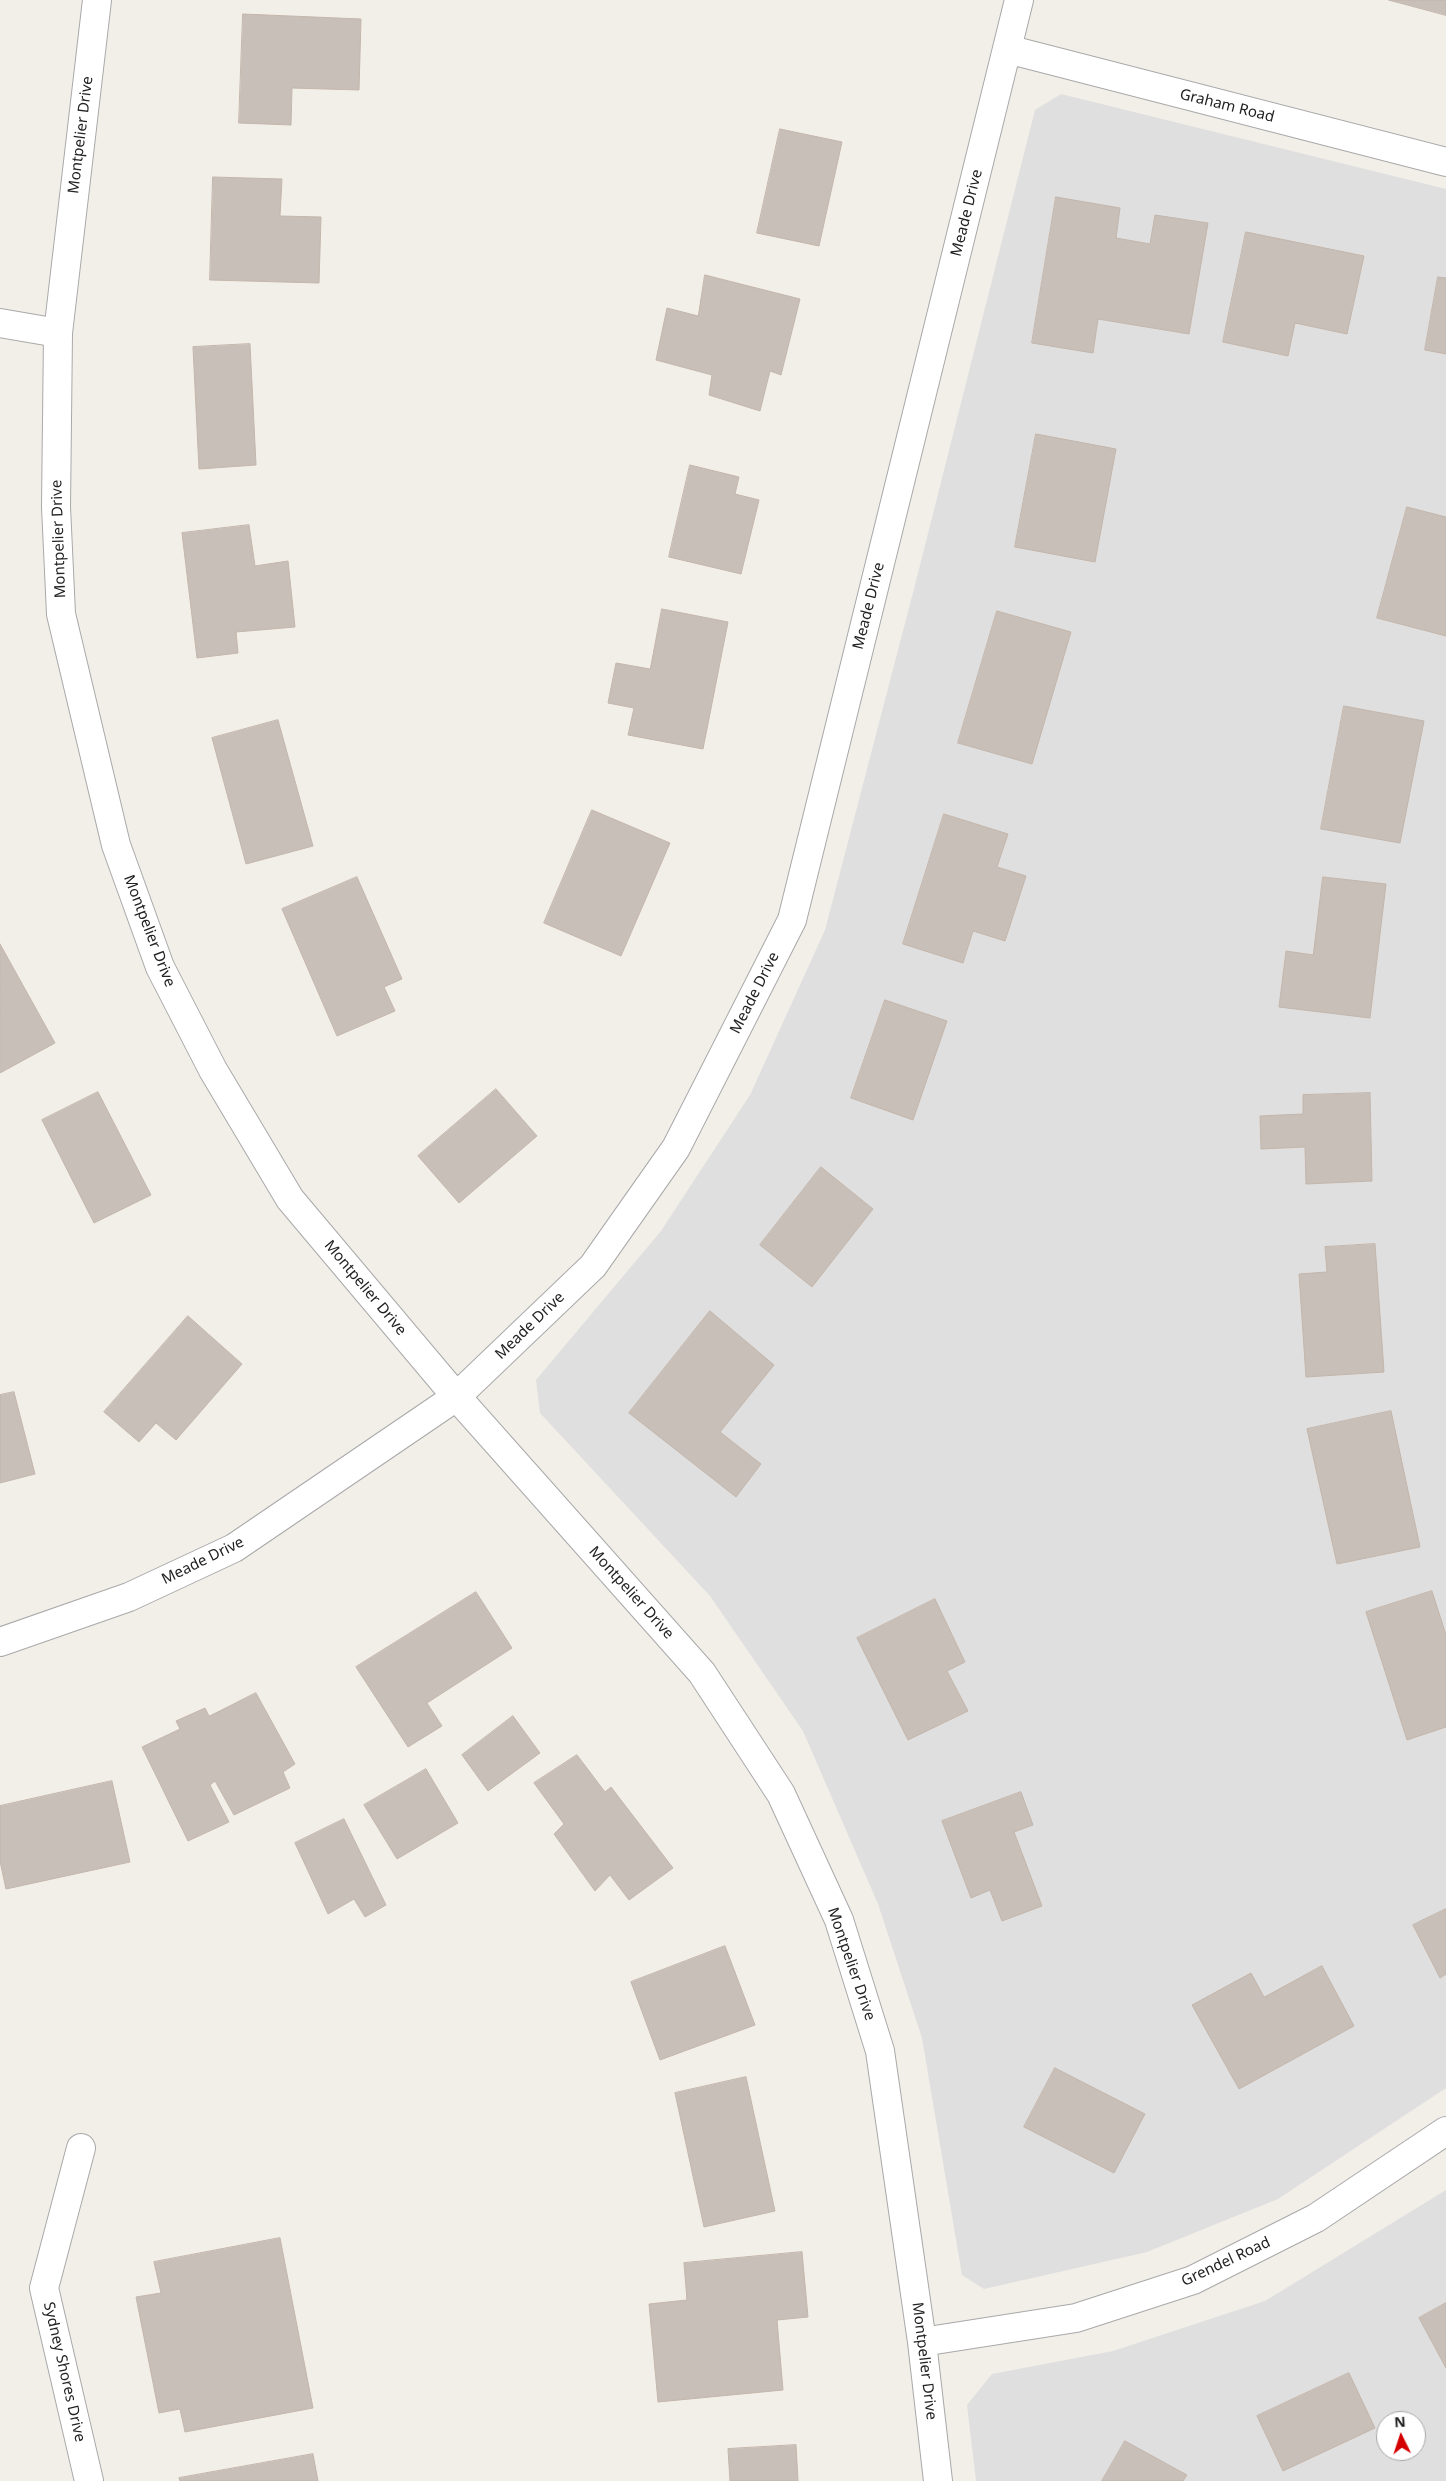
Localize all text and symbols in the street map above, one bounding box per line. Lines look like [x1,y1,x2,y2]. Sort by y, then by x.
street label: Montpelier Drive [65,75,97,195]
street label: Graham Road [1178,86,1276,126]
street label: Meade Drive [947,168,987,258]
street label: Montpelier Drive [48,480,70,598]
street label: Meade Drive [849,561,889,651]
street label: Montpelier Drive [119,872,179,990]
street label: Meade Drive [727,949,783,1037]
street label: Montpelier Drive [320,1237,410,1339]
street label: Meade Drive [492,1289,568,1363]
street label: Meade Drive [159,1533,247,1589]
street label: Montpelier Drive [585,1543,677,1643]
street label: Montpelier Drive [823,1905,879,2023]
street label: Grendel Road [1179,2234,1273,2290]
street label: Sydney Shores Drive [39,2300,89,2444]
street label: Montpelier Drive [908,2301,940,2421]
north arrow [1376,2411,1426,2461]
text: N [1394,2412,1406,2431]

